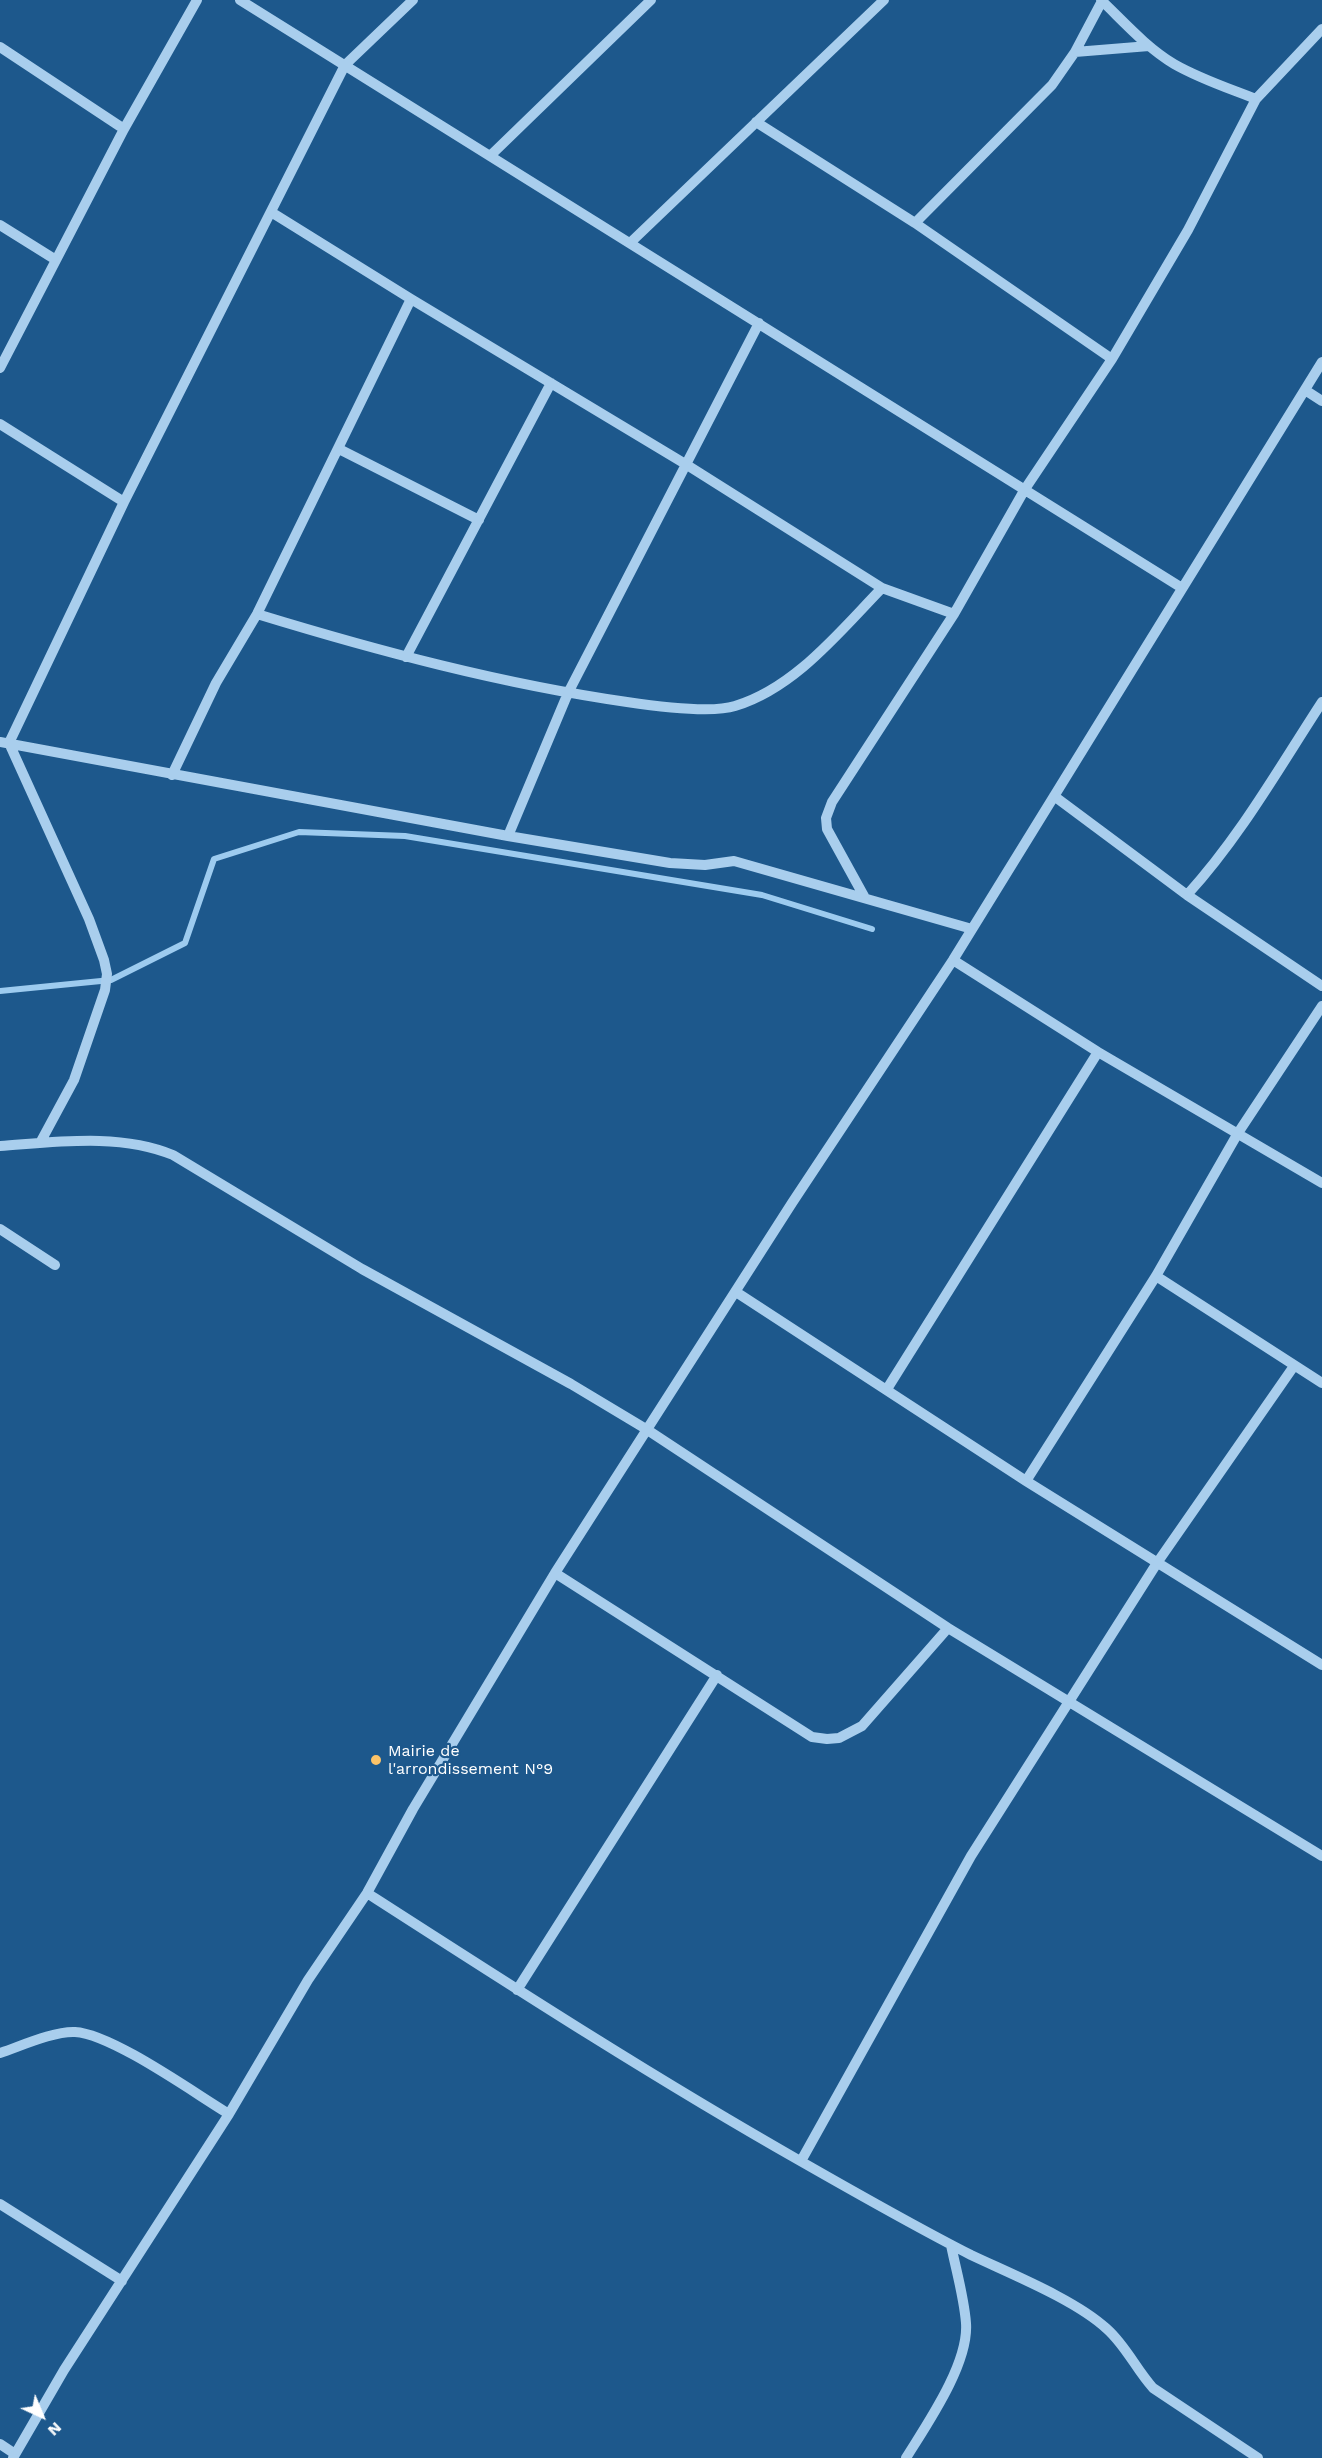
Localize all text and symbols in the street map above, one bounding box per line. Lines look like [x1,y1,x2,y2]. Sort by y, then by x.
place label: Mairie de l'arrondissement N°9 [388,1741,553,1779]
marker: Mairie de l'arrondissement N°9 [369,1753,383,1767]
north arrow [12,2386,72,2446]
text: N [44,2418,66,2440]

